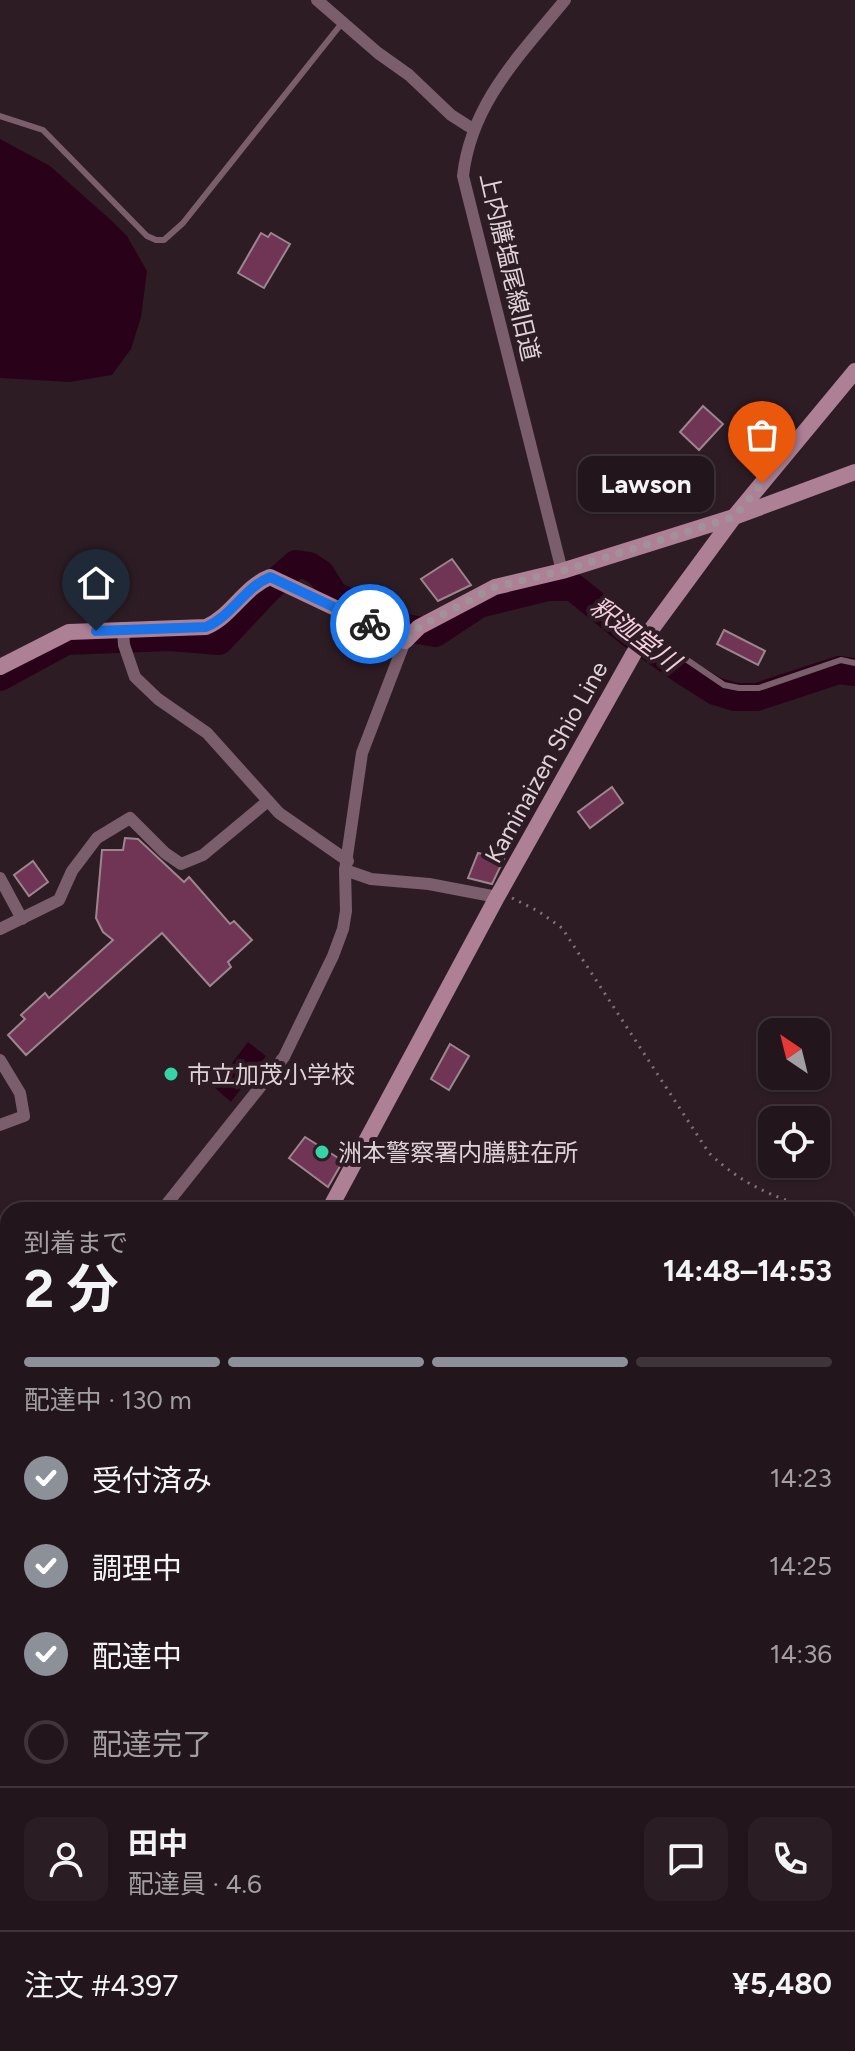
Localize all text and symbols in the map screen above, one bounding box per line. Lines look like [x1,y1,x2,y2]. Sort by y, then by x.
street label: 上内膳塩尾線旧道 [474,170,546,364]
pin [728,401,796,483]
icon: bag [740,413,784,457]
callout: Lawson [578,455,714,511]
text: Lawson [600,468,692,500]
pin [62,549,130,631]
icon: home [74,561,118,605]
courier [330,584,410,664]
water label: 釈迦堂川 [584,590,689,680]
icon: bike [348,602,392,646]
street label: Kaminaizen Shio Line [478,656,614,868]
north arrow [758,1018,830,1090]
map controls [758,1018,830,1178]
place label: 市立加茂小学校 [187,1060,355,1089]
marker: 市立加茂小学校 [162,1065,180,1083]
button: locate [758,1106,830,1178]
place label: 洲本警察署内膳駐在所 [338,1138,578,1167]
marker: 洲本警察署内膳駐在所 [313,1143,331,1161]
text: 到着まで [24,1227,128,1259]
text: 14:48–14:53 [663,1252,832,1289]
text: 2 分 [24,1258,118,1320]
text: 配達中 · 130 m [24,1384,192,1416]
icon: check [24,1456,68,1500]
text: 受付済み [92,1462,212,1499]
text: 14:23 [770,1462,832,1494]
icon: check [24,1544,68,1588]
text: 調理中 [92,1550,182,1587]
text: 14:25 [769,1550,832,1582]
icon: check [24,1632,68,1676]
text: 配達中 [92,1638,182,1675]
text: 14:36 [770,1638,832,1670]
text: 配達完了 [92,1726,212,1763]
button: person [24,1817,108,1901]
button: chat [644,1817,728,1901]
button: phone [748,1817,832,1901]
text: 田中 [128,1825,188,1862]
text: 配達員 · 4.6 [128,1868,262,1900]
text: ¥5,480 [732,1965,832,2002]
text: 注文 #4397 [24,1967,178,2004]

